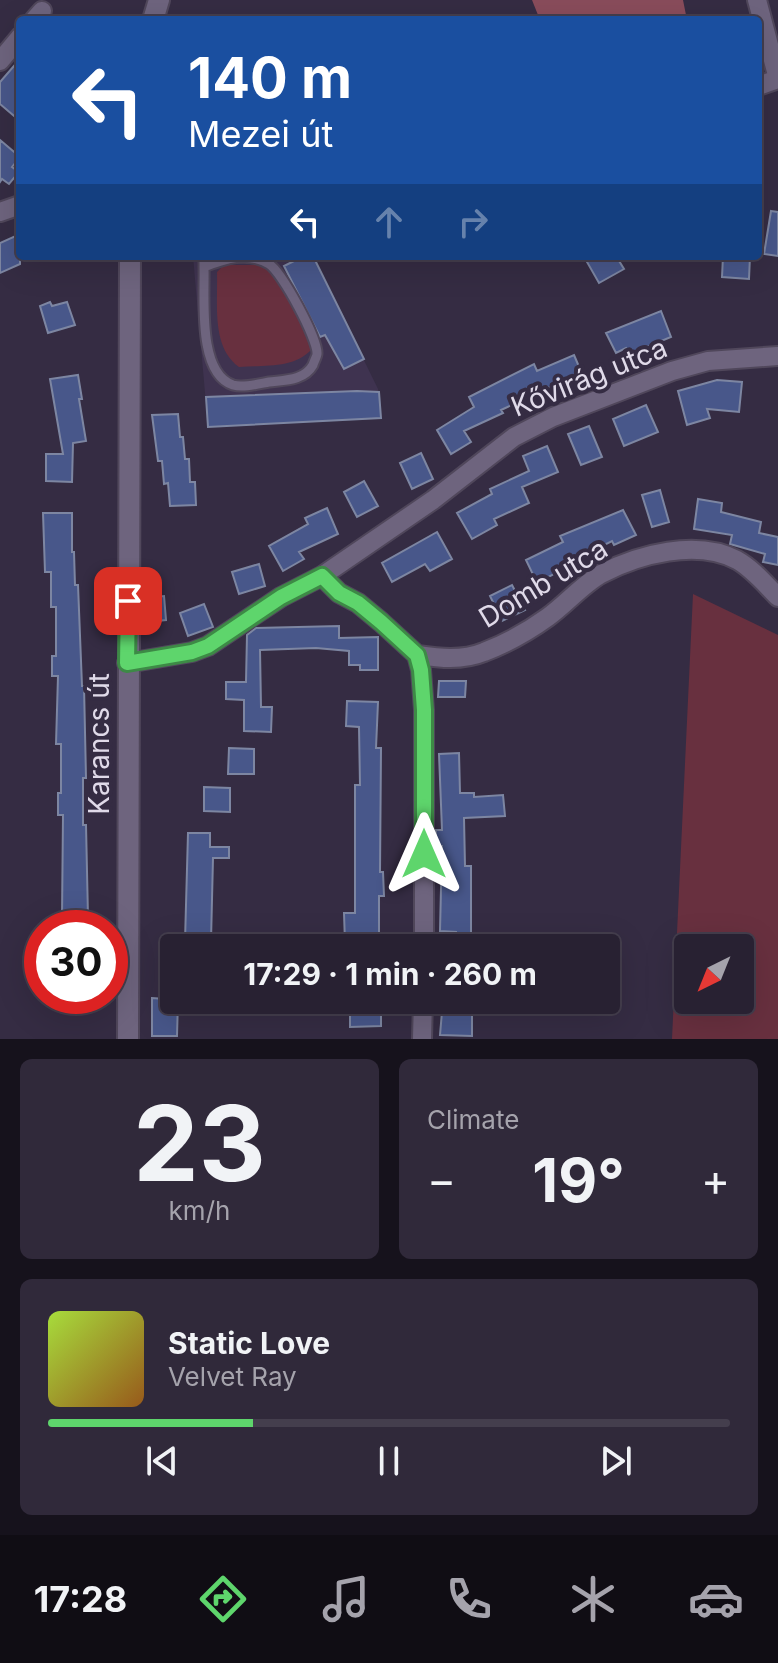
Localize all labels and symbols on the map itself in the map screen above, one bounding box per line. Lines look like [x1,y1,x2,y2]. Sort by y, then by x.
street label: Kővirág utca [506,330,672,424]
street label: Domb utca [473,531,613,635]
pin [94,567,162,635]
street label: Karancs út [82,673,116,815]
position arrow [382,812,466,896]
speed limit sign: 30 [24,910,128,1014]
north arrow [674,934,754,1014]

